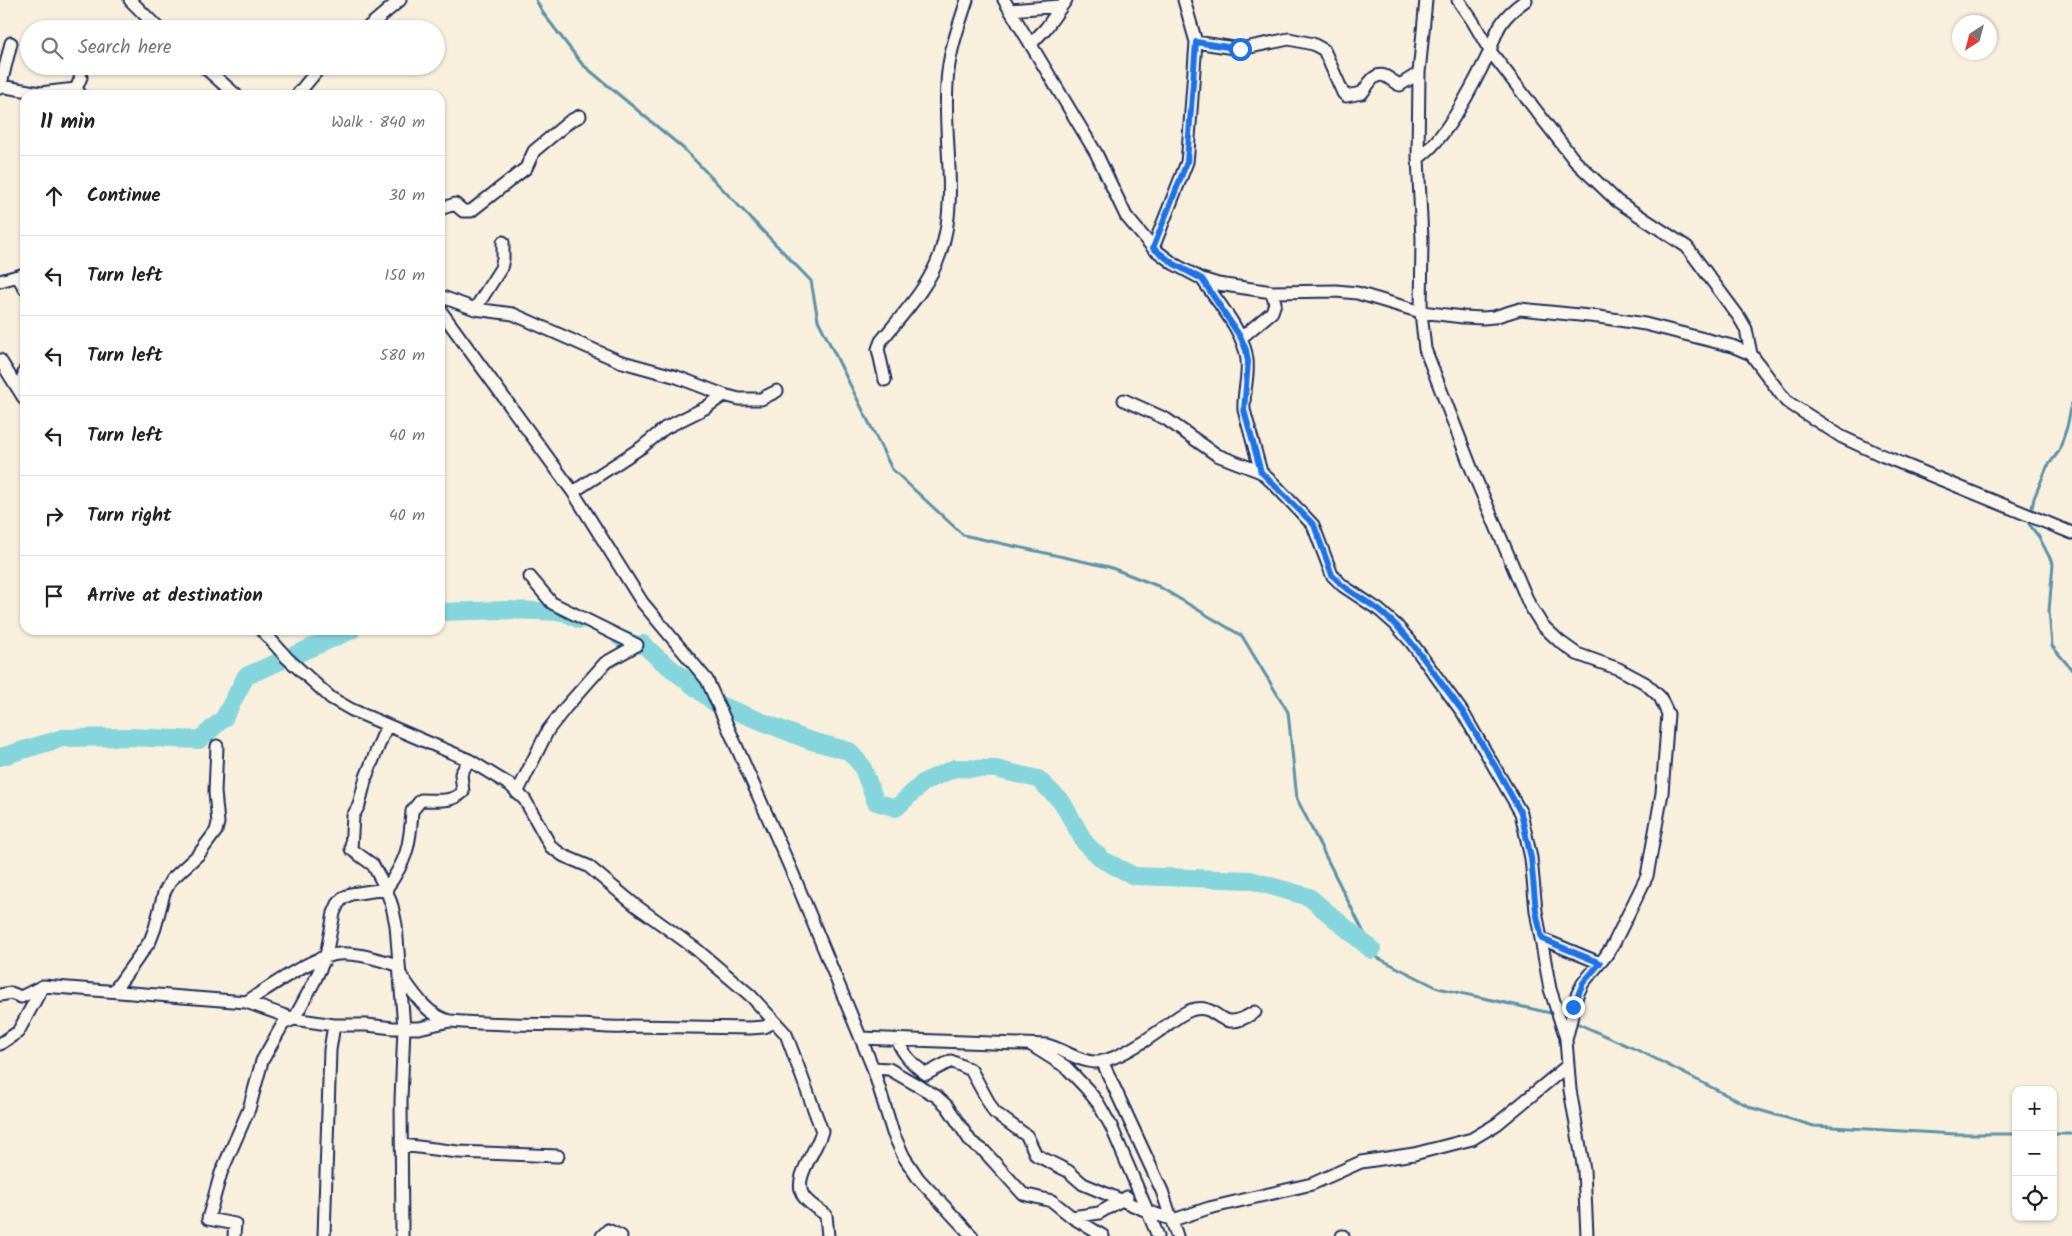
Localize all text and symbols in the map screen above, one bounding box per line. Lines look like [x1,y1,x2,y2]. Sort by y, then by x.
north arrow [1952,15,1997,60]
search box [20,20,445,75]
text: Search here [78,33,172,63]
icon: search [38,34,66,62]
route start [1229,38,1252,61]
text: 11 min [40,106,95,139]
text: Walk · 840 m [331,110,425,135]
text: Continue [87,181,160,211]
icon: ahead [40,182,68,210]
text: 30 m [389,183,425,208]
text: Turn left [87,261,162,291]
icon: left [40,262,68,290]
text: 150 m [384,263,425,288]
text: Turn left [87,341,162,371]
icon: left [40,342,68,370]
text: 580 m [380,343,425,368]
text: Turn left [87,421,162,451]
icon: left [40,422,68,450]
text: 40 m [389,423,425,448]
text: Turn right [87,501,172,531]
icon: right [40,502,68,530]
text: 40 m [389,503,425,528]
text: Arrive at destination [87,581,263,611]
icon: arrive [40,582,68,610]
route end [1562,996,1585,1019]
map controls [2012,1086,2057,1221]
button: + [2012,1086,2057,1131]
button: − [2012,1131,2057,1176]
button: locate [2012,1176,2057,1221]

